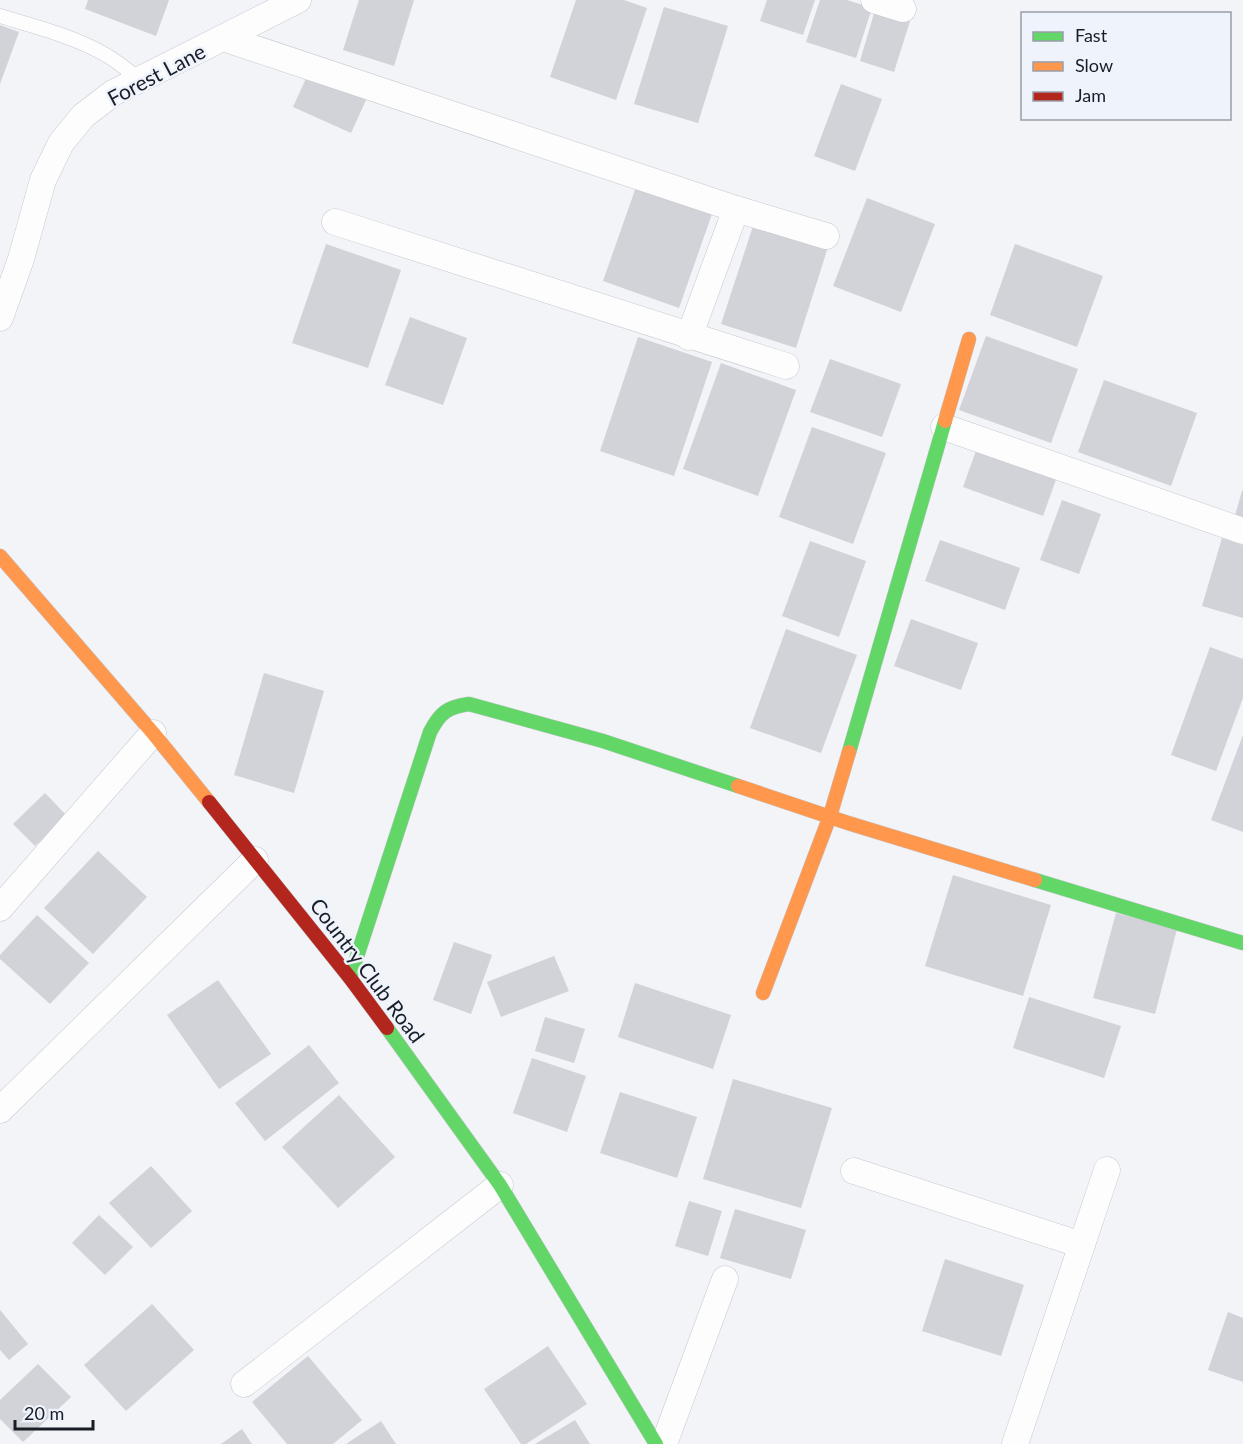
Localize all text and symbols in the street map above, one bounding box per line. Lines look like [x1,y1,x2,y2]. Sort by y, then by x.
legend [1021,12,1231,120]
text: Fast [1075,24,1108,46]
street label: Forest Lane [103,38,209,110]
text: Slow [1075,54,1113,76]
text: Jam [1075,84,1106,106]
street label: Country Club Road [306,893,430,1047]
scale bar [15,1393,93,1431]
text: 20 m [24,1402,64,1424]

